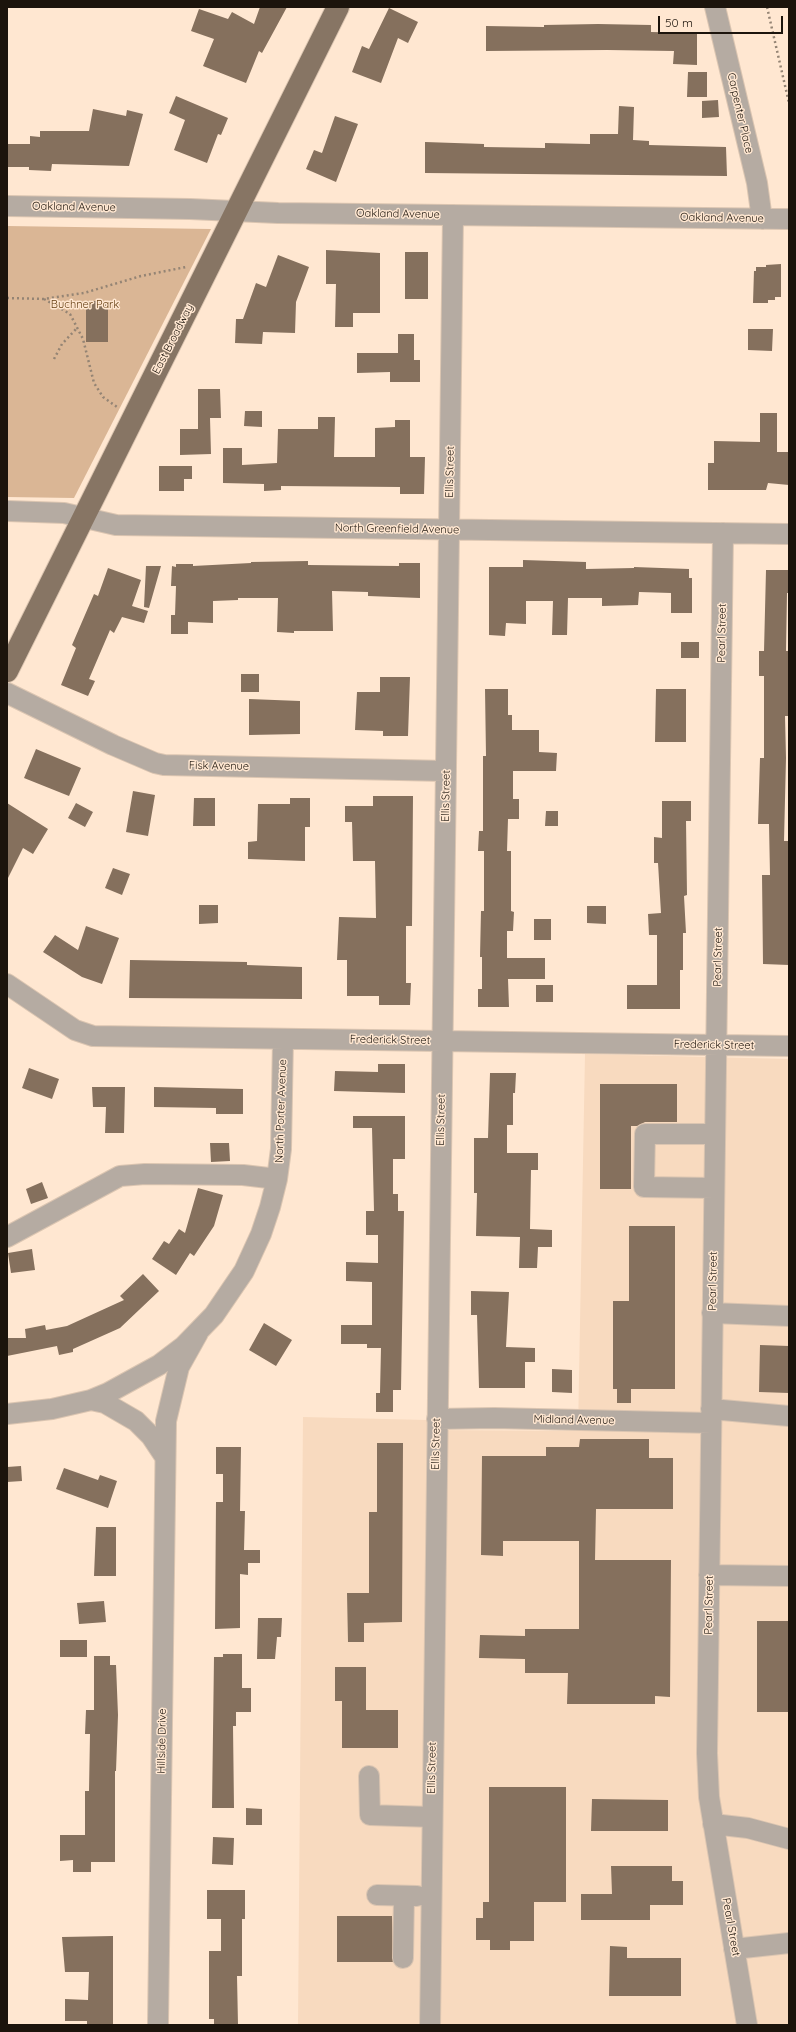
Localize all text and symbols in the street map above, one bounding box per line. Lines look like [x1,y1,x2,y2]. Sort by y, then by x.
scale bar [660,8,785,34]
text: 50 m [665,15,693,30]
street label: Carpenter Place [724,72,756,154]
street label: Oakland Avenue [32,200,116,214]
street label: Oakland Avenue [356,207,440,221]
street label: Oakland Avenue [680,211,764,225]
park label: Buchner Park [51,298,119,312]
street label: East Broadway [150,302,196,376]
street label: Ellis Street [443,446,457,498]
street label: North Greenfield Avenue [335,521,459,537]
street label: Pearl Street [715,603,729,663]
street label: Fisk Avenue [189,759,249,773]
street label: Ellis Street [439,770,453,822]
street label: Pearl Street [711,927,725,987]
street label: Frederick Street [350,1033,430,1047]
street label: Frederick Street [674,1038,754,1052]
street label: North Porter Avenue [273,1059,289,1163]
street label: Ellis Street [434,1094,448,1146]
street label: Pearl Street [706,1251,720,1311]
street label: Midland Avenue [533,1413,615,1427]
street label: Ellis Street [429,1418,443,1470]
street label: Pearl Street [702,1575,716,1635]
street label: Hillside Drive [155,1708,169,1774]
street label: Ellis Street [425,1742,439,1794]
street label: Pearl Street [719,1897,743,1957]

